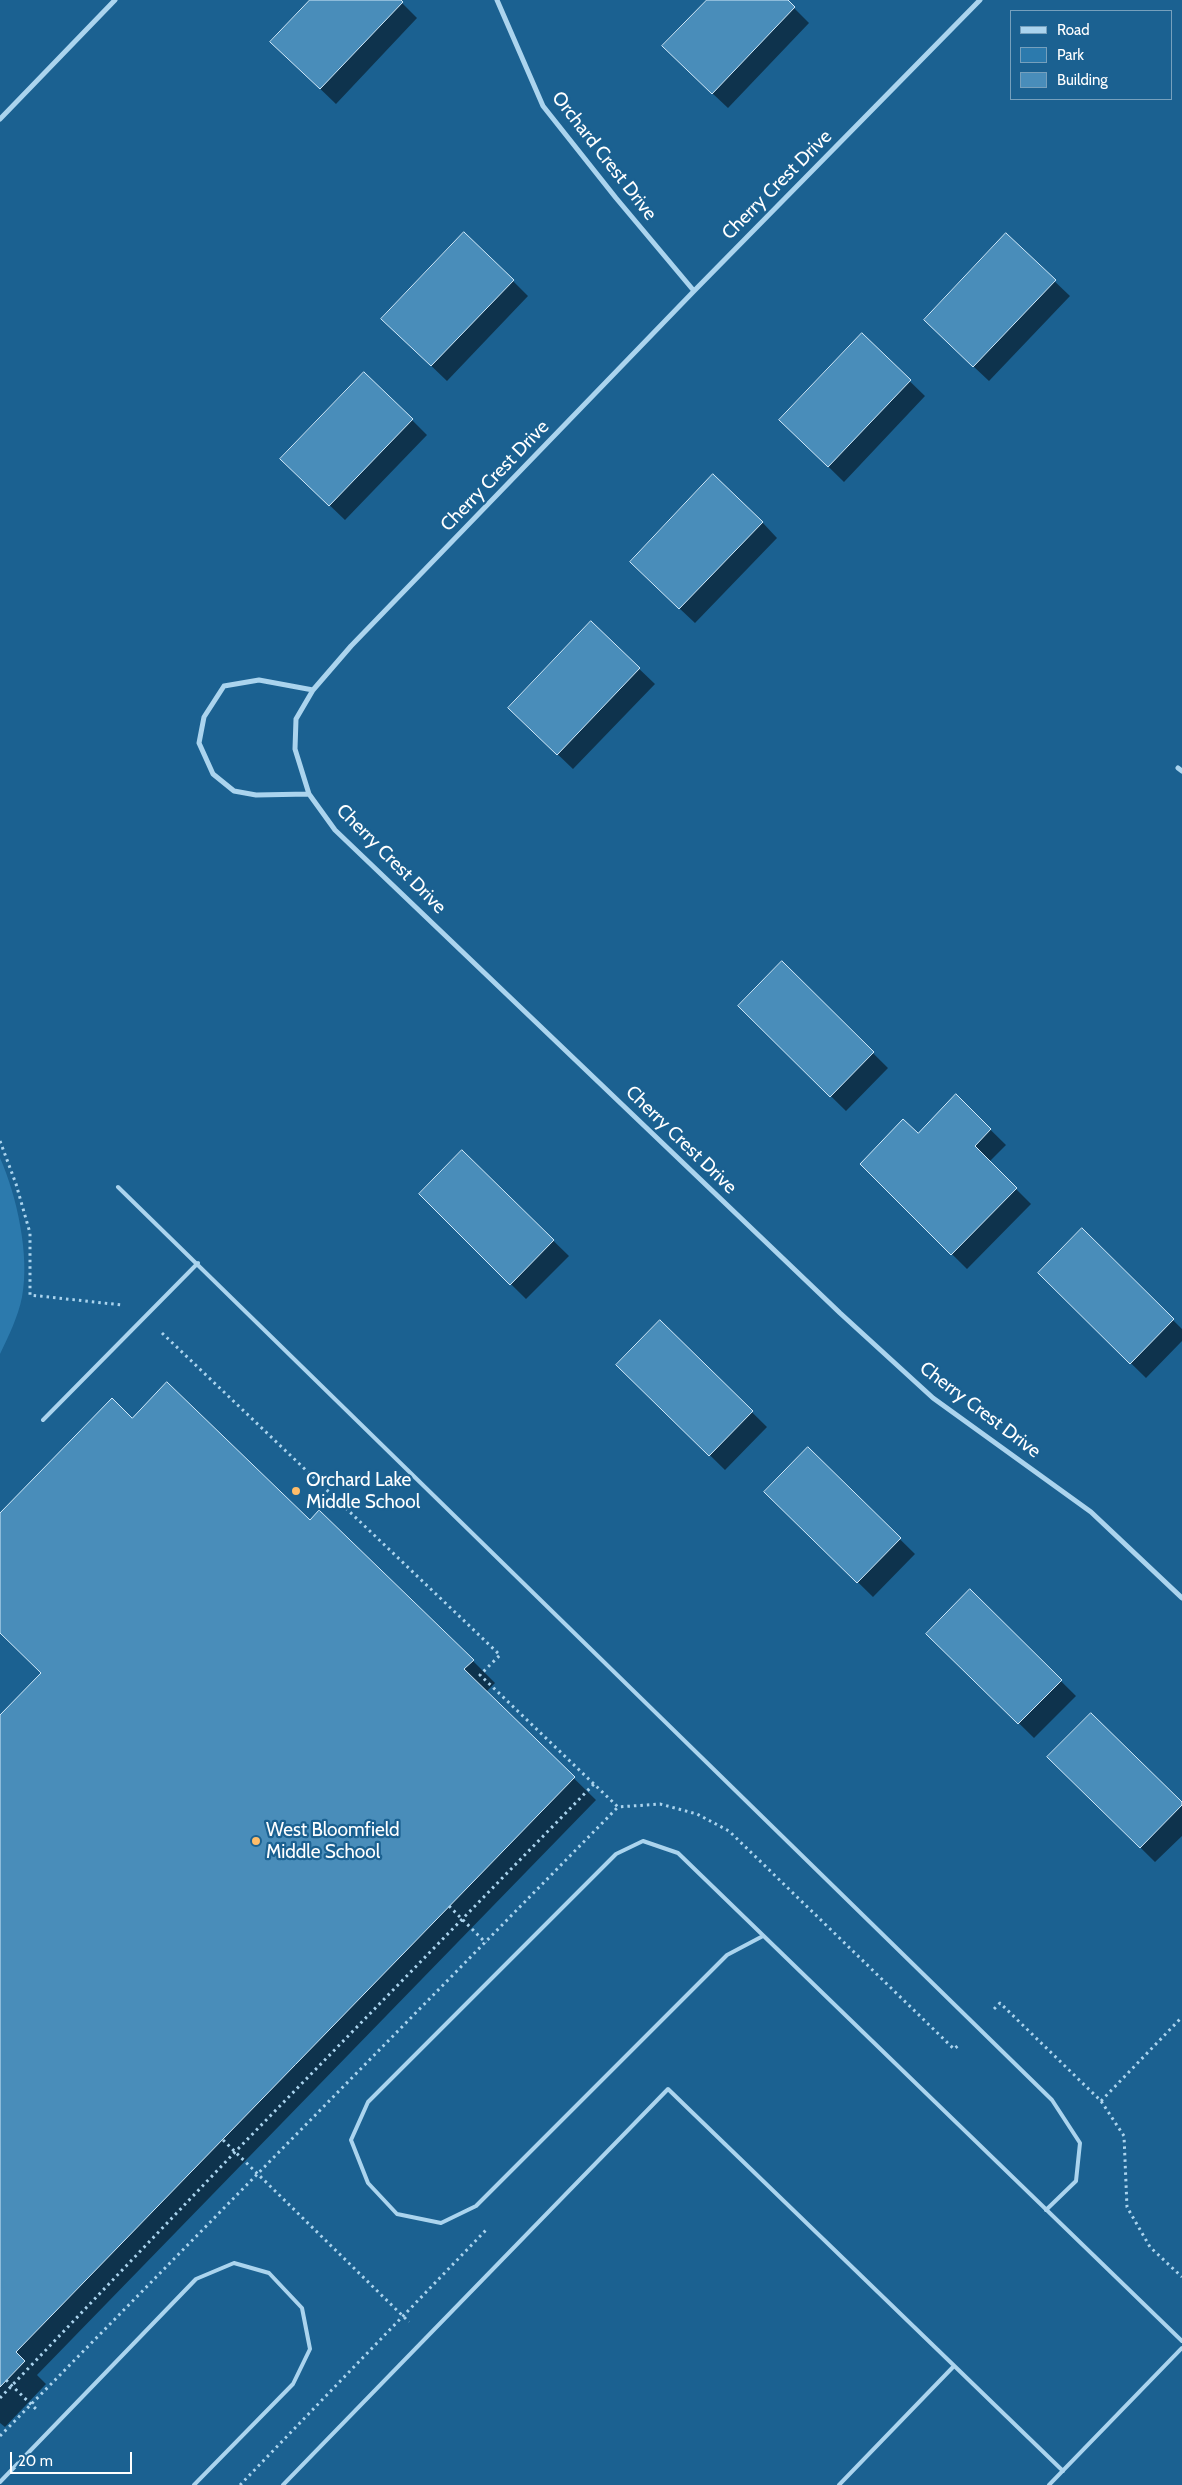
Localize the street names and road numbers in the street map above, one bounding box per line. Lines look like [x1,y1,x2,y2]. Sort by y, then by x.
street label: Orchard Crest Drive [547,87,661,225]
street label: Cherry Crest Drive [717,125,837,245]
street label: Cherry Crest Drive [436,416,554,536]
street label: Cherry Crest Drive [331,799,451,919]
street label: Cherry Crest Drive [621,1081,741,1199]
street label: Cherry Crest Drive [915,1357,1045,1463]

